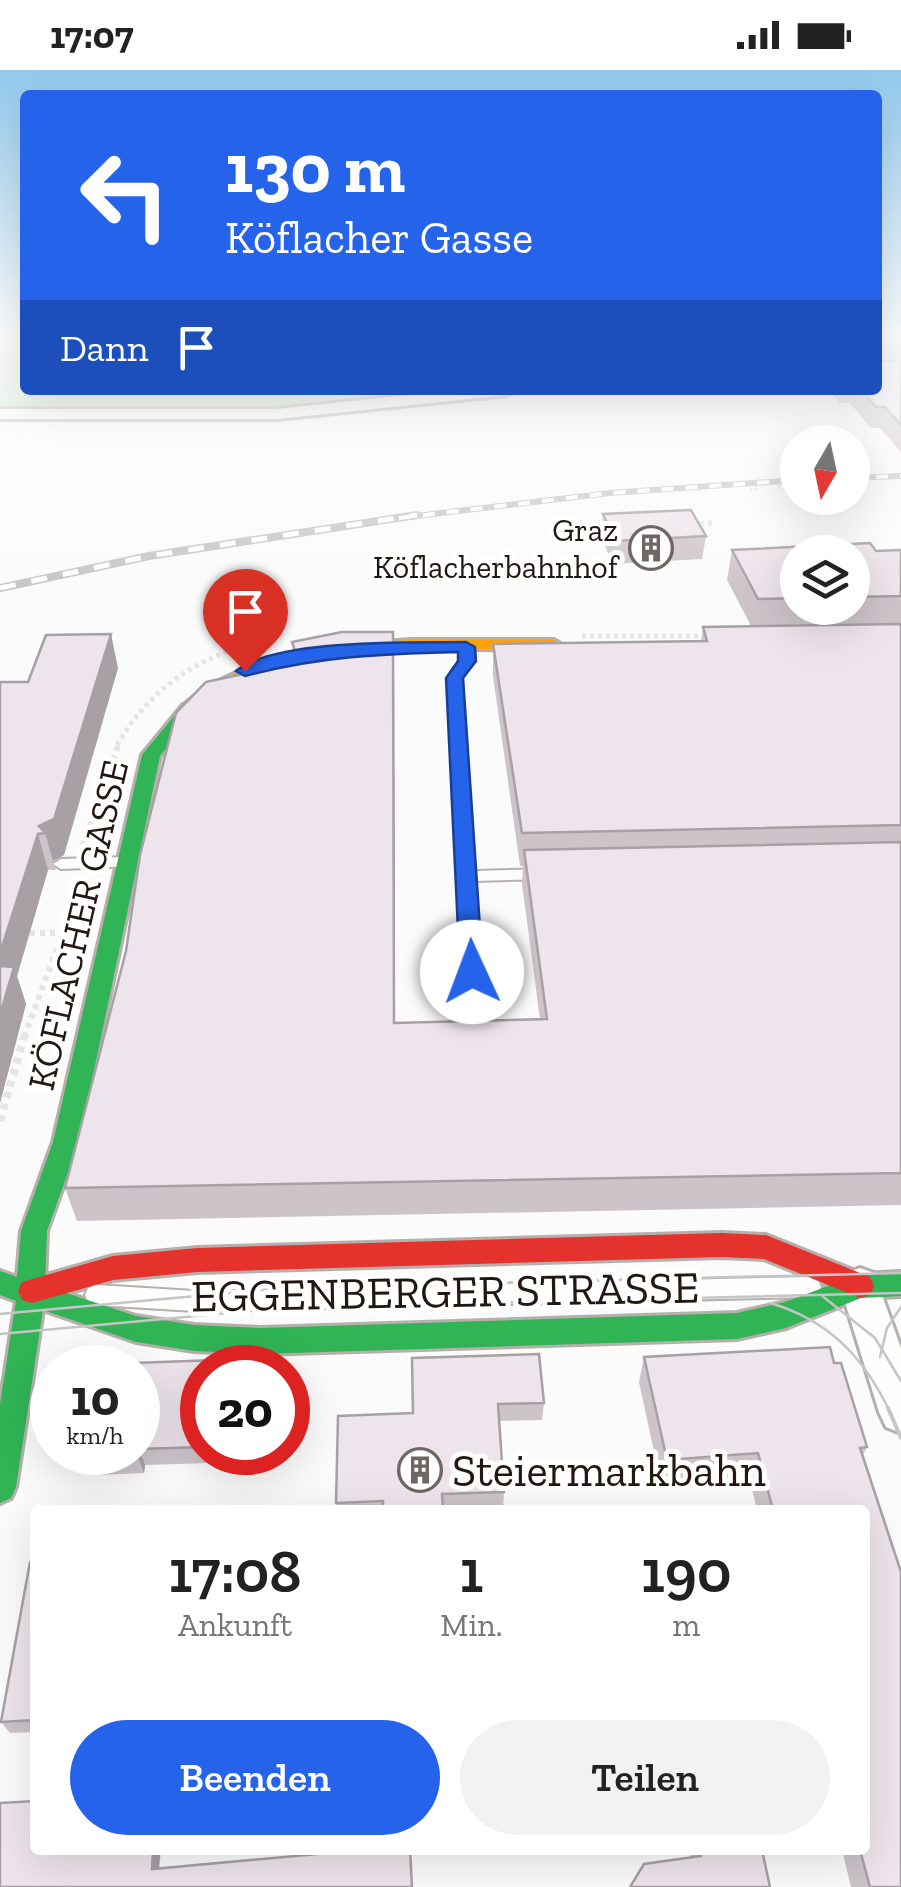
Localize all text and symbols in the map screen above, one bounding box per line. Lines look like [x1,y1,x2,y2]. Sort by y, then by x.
text: 17:07 [50,12,134,58]
text: 130 m [225,126,405,210]
icon: left [60,130,190,260]
text: Köflacher Gasse [225,211,533,265]
icon: arrive [169,320,224,375]
text: Dann [60,325,149,371]
north arrow [780,425,870,515]
map controls [780,425,870,625]
place label: Graz Köflacherbahnhof [373,511,621,586]
building icon: Graz Köflacherbahnhof [628,525,674,571]
button: layers [780,535,870,625]
pin [203,569,288,672]
icon: arrive [218,584,273,639]
street label: KÖFLACHER GASSE [18,756,138,1094]
position arrow [420,920,524,1024]
street label: EGGENBERGER STRASSE [190,1261,700,1323]
speed limit sign: 20 [180,1345,310,1475]
text: 10 [71,1368,120,1428]
text: km/h [66,1420,124,1450]
place label: Steiermarkbahn [452,1444,766,1498]
building icon: Steiermarkbahn [397,1447,443,1493]
text: 17:08 [169,1535,302,1607]
text: 1 [459,1535,483,1607]
text: 190 [641,1535,731,1607]
text: Ankunft [178,1606,292,1644]
text: Min. [440,1606,502,1644]
text: m [672,1606,700,1644]
button: Beenden [70,1720,440,1835]
button: Teilen [460,1720,830,1835]

